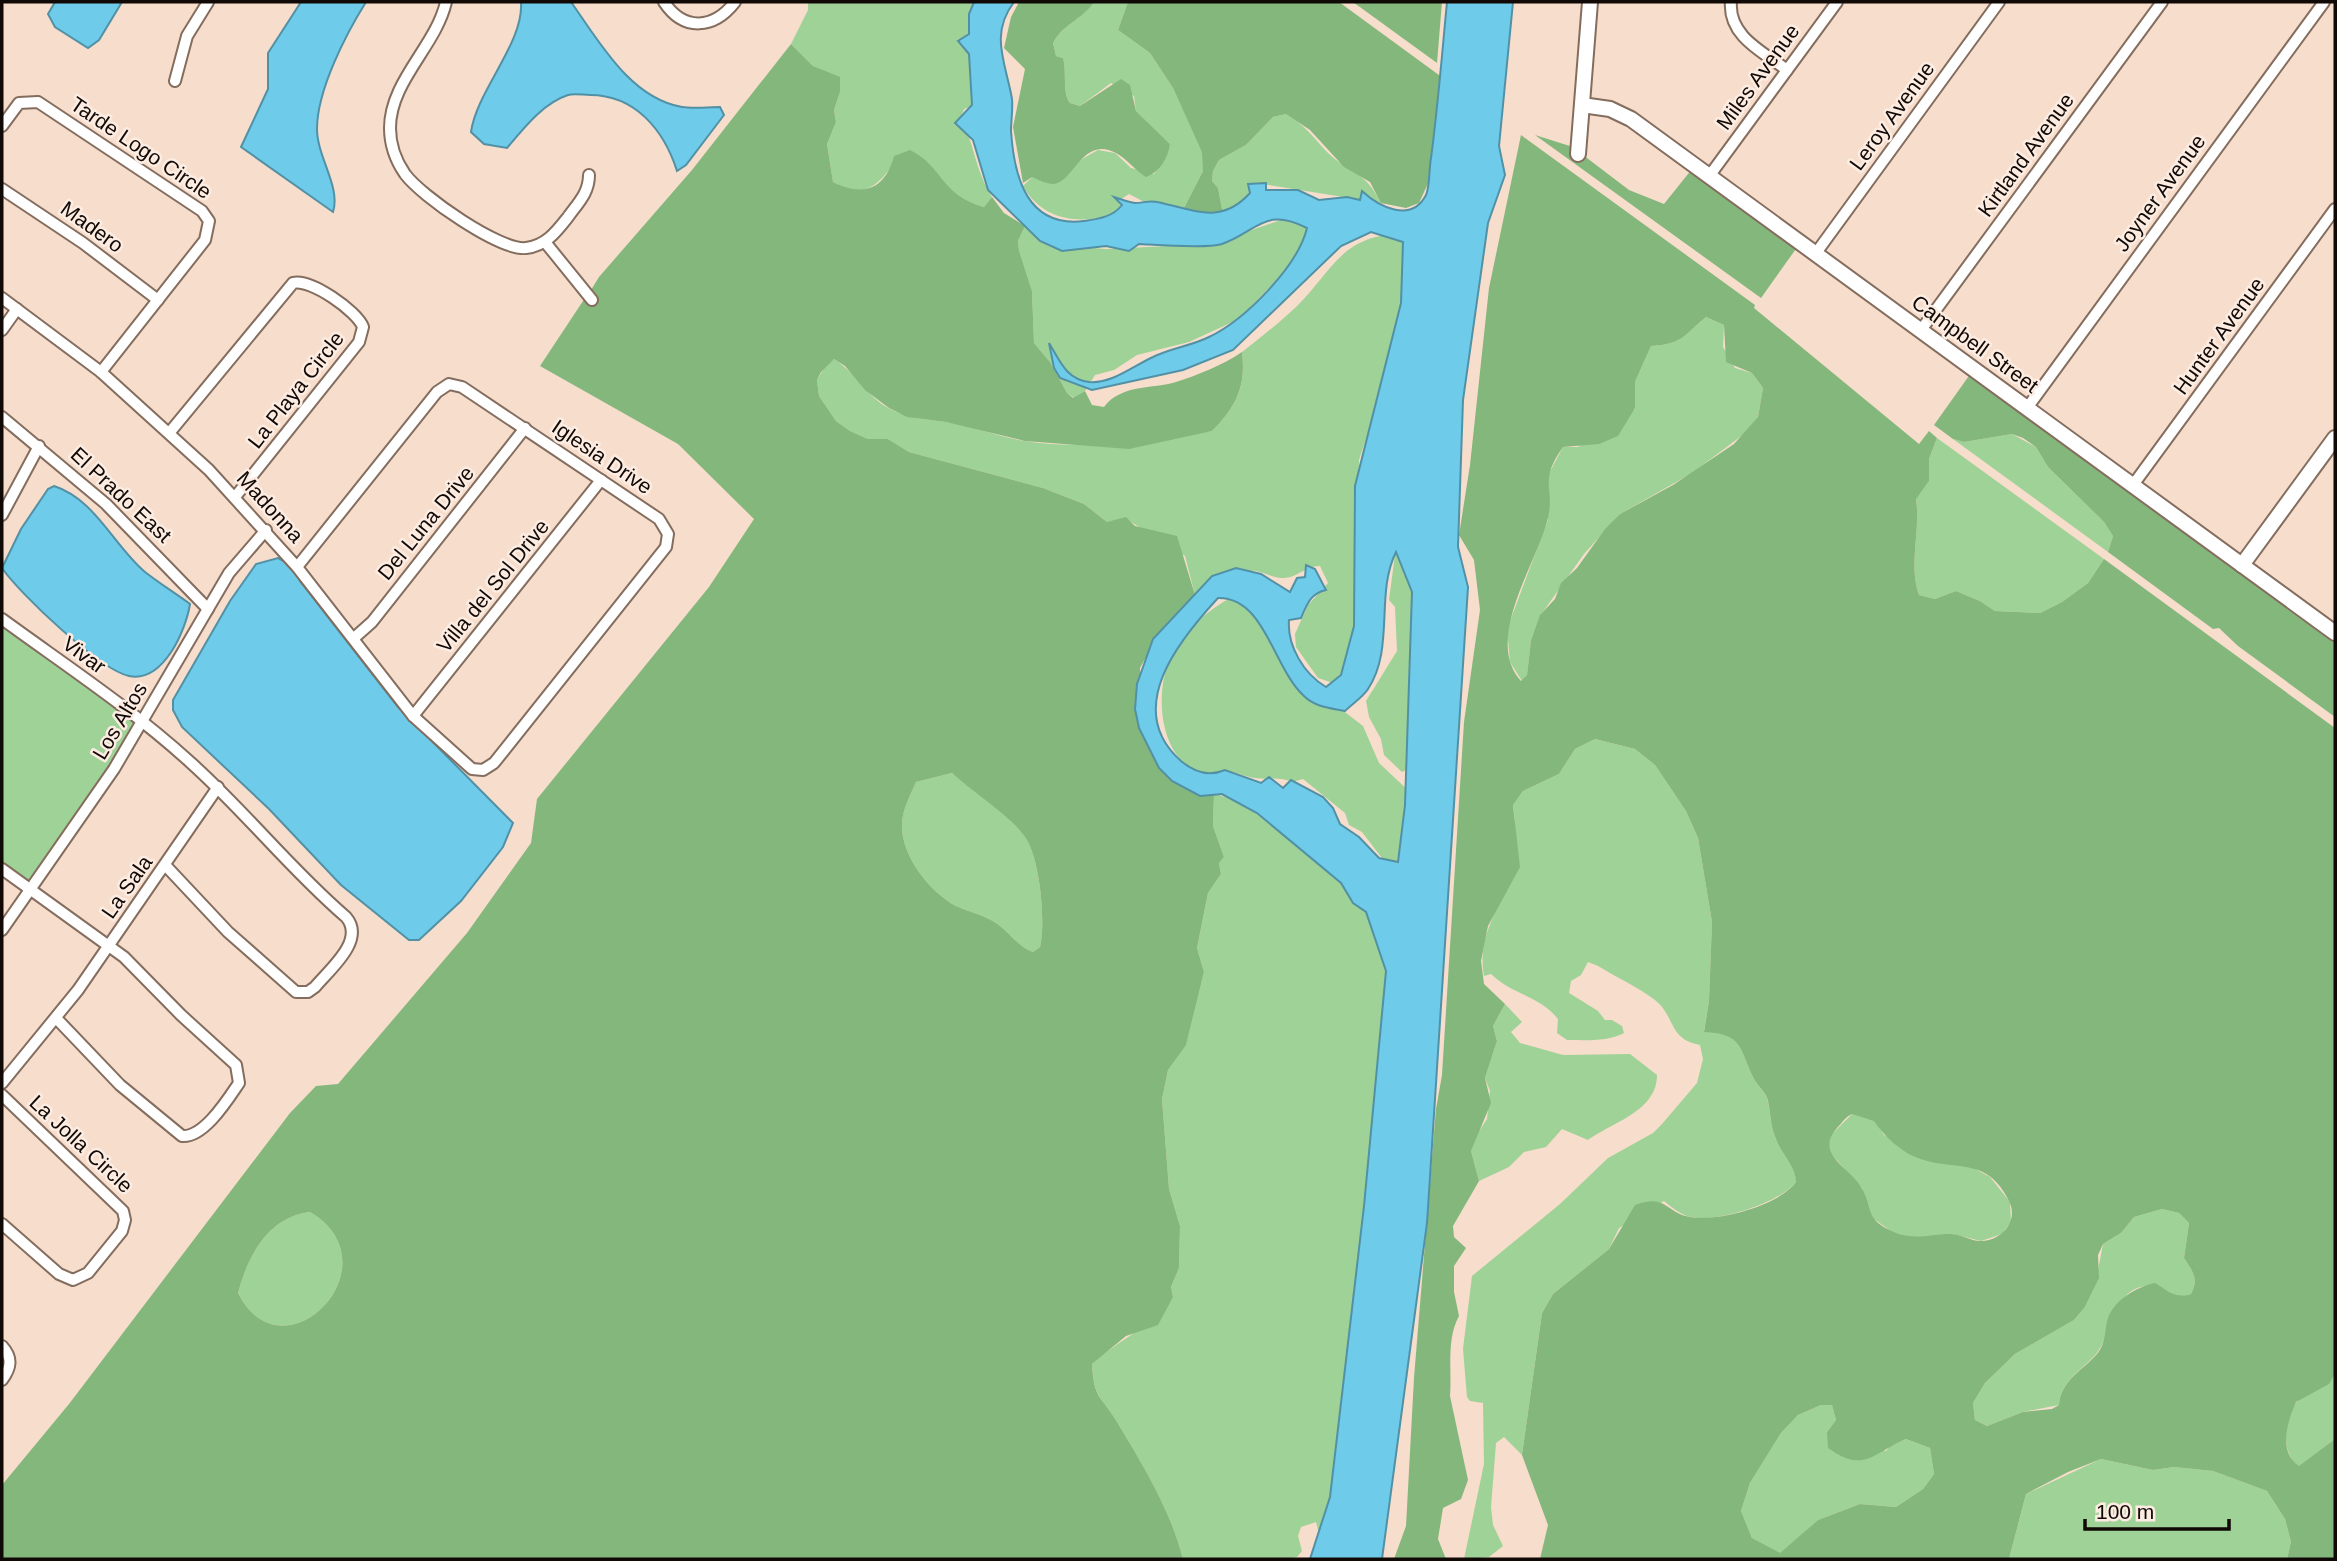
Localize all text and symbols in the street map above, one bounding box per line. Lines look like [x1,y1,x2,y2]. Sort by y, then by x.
street label: Miles Avenue [1712,20,1803,134]
street label: Leroy Avenue [1845,57,1939,174]
street label: Kirtland Avenue [1973,89,2078,221]
street label: Tarde Logo Circle [67,92,216,203]
street label: Joyner Avenue [2110,130,2210,256]
street label: Madero [57,196,128,257]
street label: Hunter Avenue [2169,273,2269,399]
street label: Campbell Street [1908,290,2043,397]
street label: La Playa Circle [243,327,348,452]
street label: Iglesia Drive [548,415,657,498]
street label: El Prado East [67,442,176,547]
street label: Del Luna Drive [373,461,478,584]
street label: Madonna [233,466,308,547]
street label: Villa del Sol Drive [432,515,553,657]
street label: Vivar [58,631,110,678]
street label: Los Altos [88,678,151,763]
street label: La Sala [97,851,157,922]
street label: La Jolla Circle [25,1090,137,1197]
scale bar [2085,1488,2228,1532]
text: 100 m [2096,1500,2154,1523]

